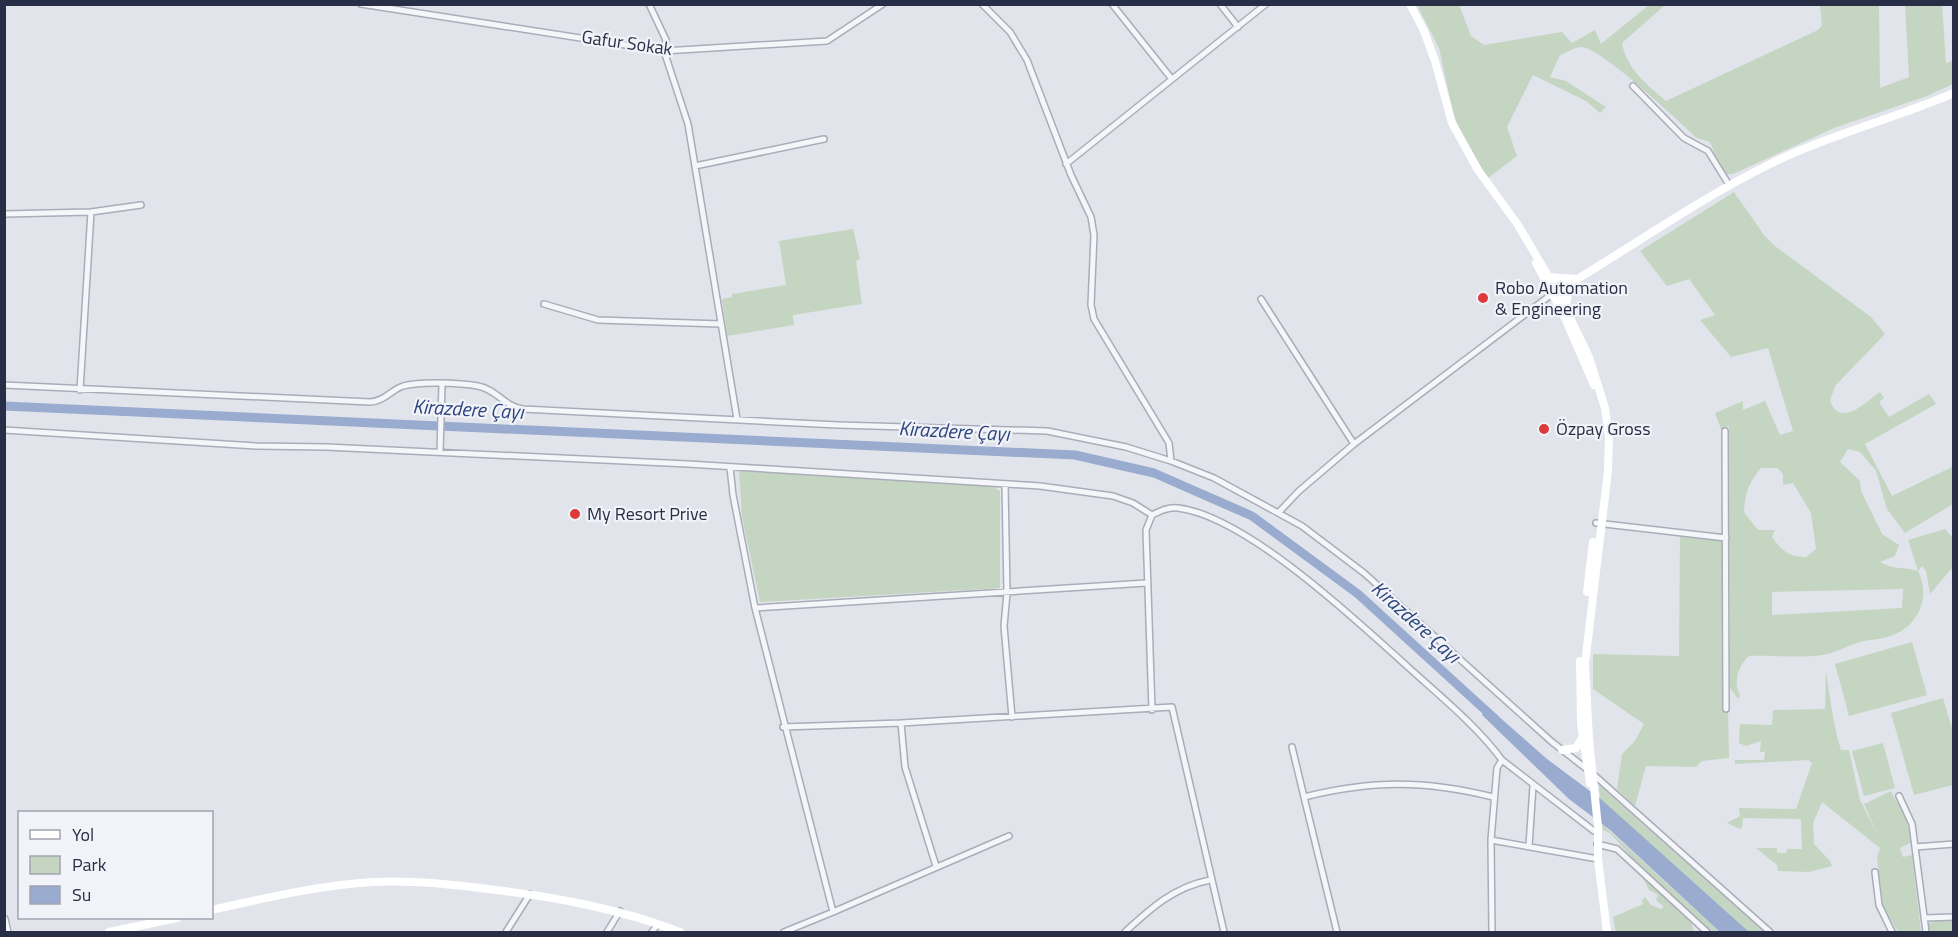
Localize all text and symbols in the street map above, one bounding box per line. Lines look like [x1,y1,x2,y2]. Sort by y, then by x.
street label: Gafur Sokak [580,23,675,62]
place label: Robo Automation & Engineering [1495,274,1628,322]
marker: Robo Automation & Engineering [1476,291,1490,305]
water label: Kirazdere Çayı [412,390,526,427]
water label: Kirazdere Çayı [898,412,1012,449]
place label: Özpay Gross [1556,415,1651,442]
marker: Özpay Gross [1537,422,1551,436]
place label: My Resort Prive [587,500,708,527]
marker: My Resort Prive [568,507,582,521]
water label: Kirazdere Çayı [1365,573,1469,672]
legend [18,811,213,919]
text: Yol [72,821,94,848]
text: Park [72,851,107,878]
text: Su [72,881,91,908]

